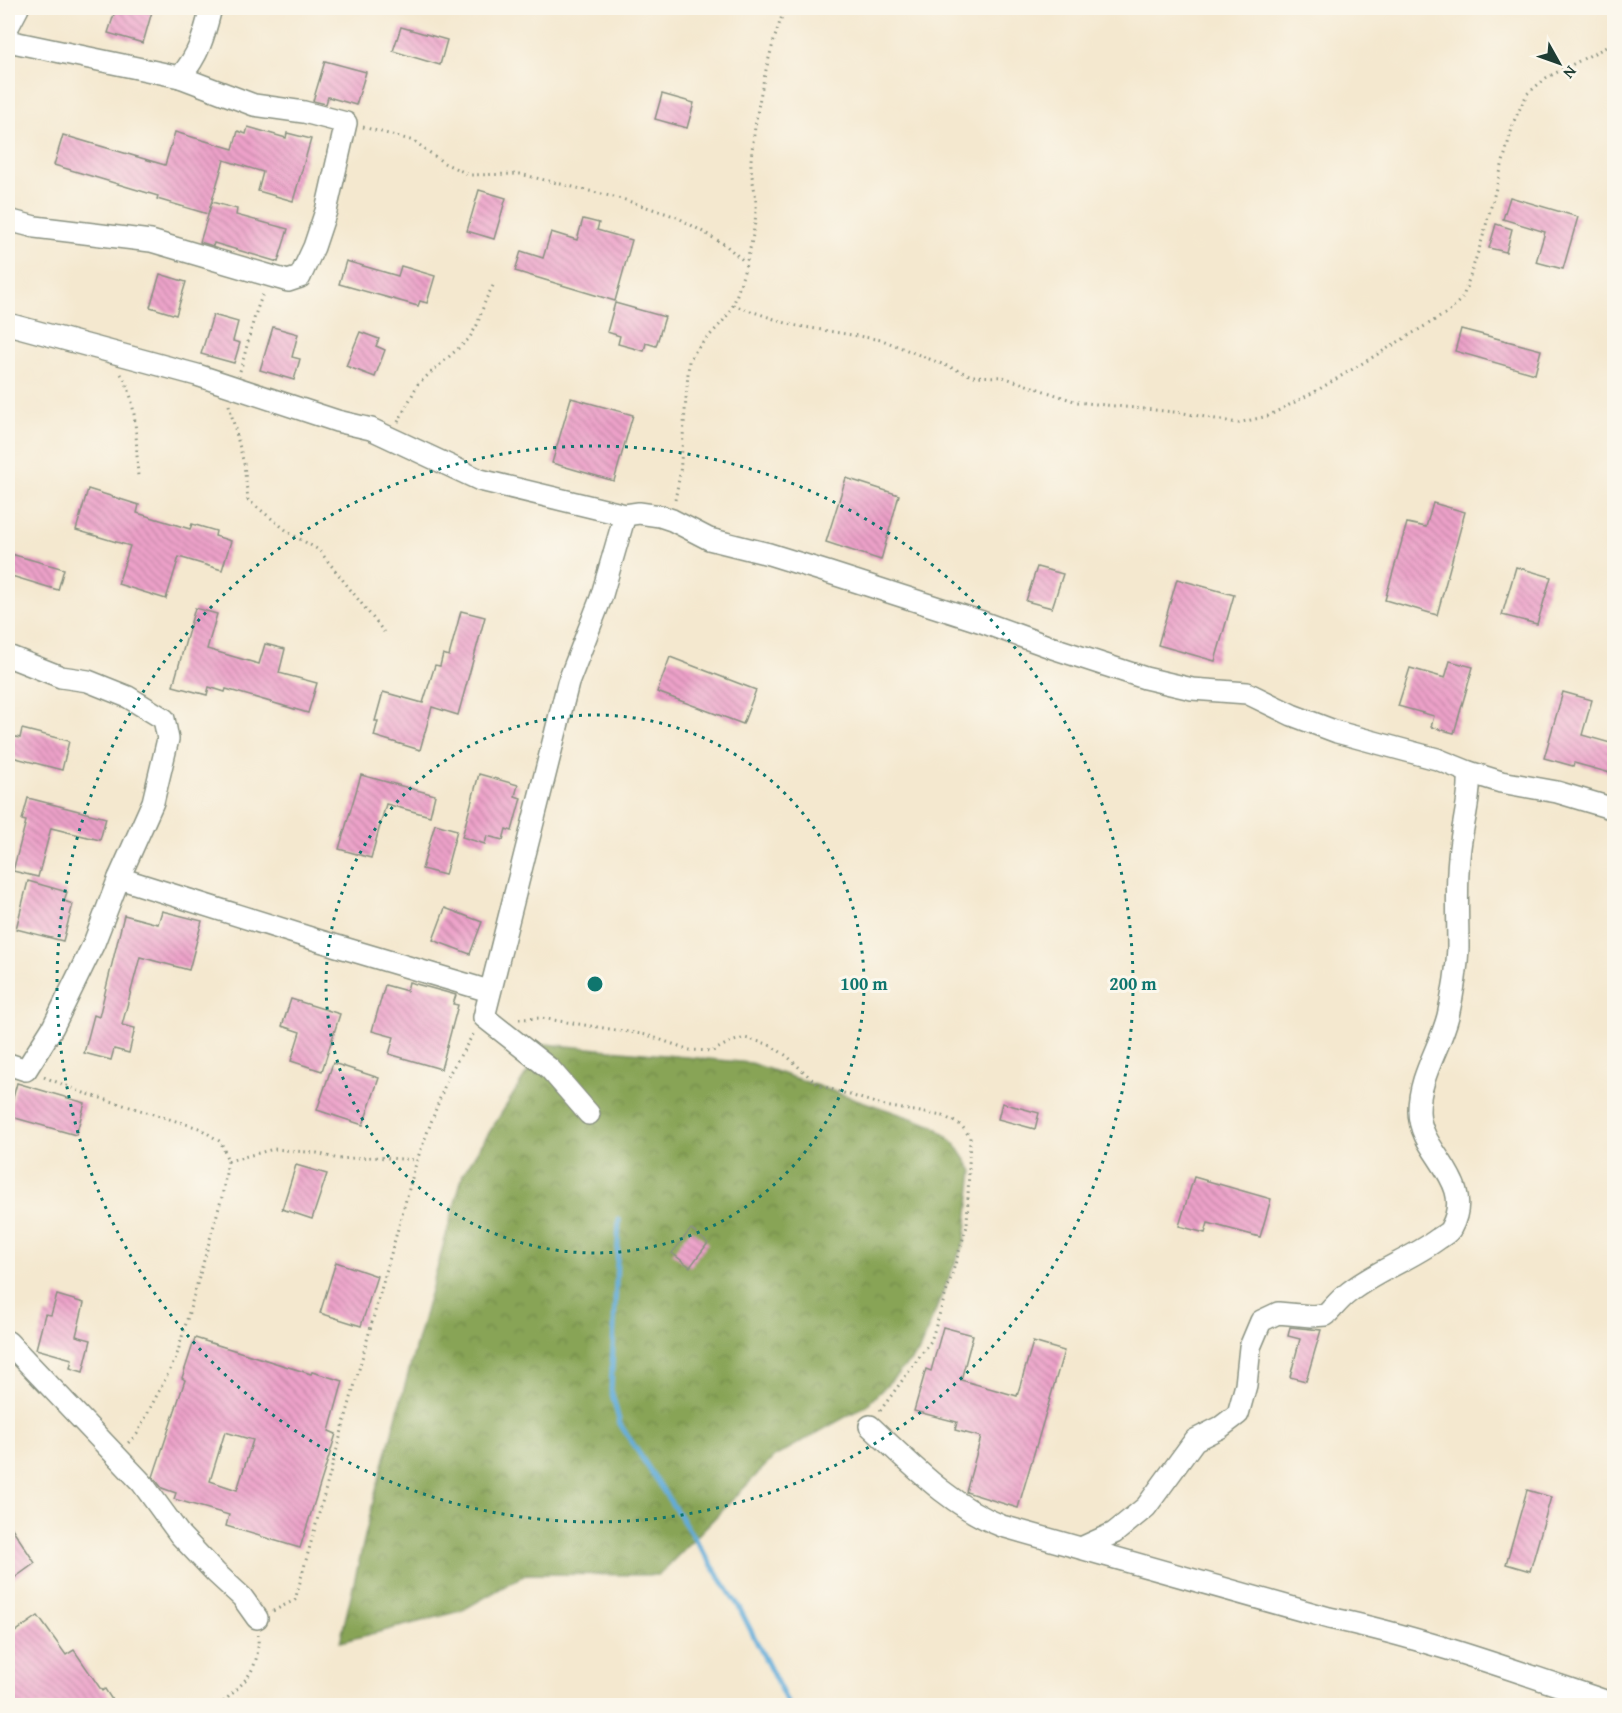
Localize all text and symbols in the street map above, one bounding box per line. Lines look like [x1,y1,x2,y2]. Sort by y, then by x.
north arrow [1529,33,1589,93]
text: N [1558,61,1583,85]
text: 100 m [840,970,888,997]
text: 200 m [1109,970,1157,997]
centre of rings [585,974,605,994]

